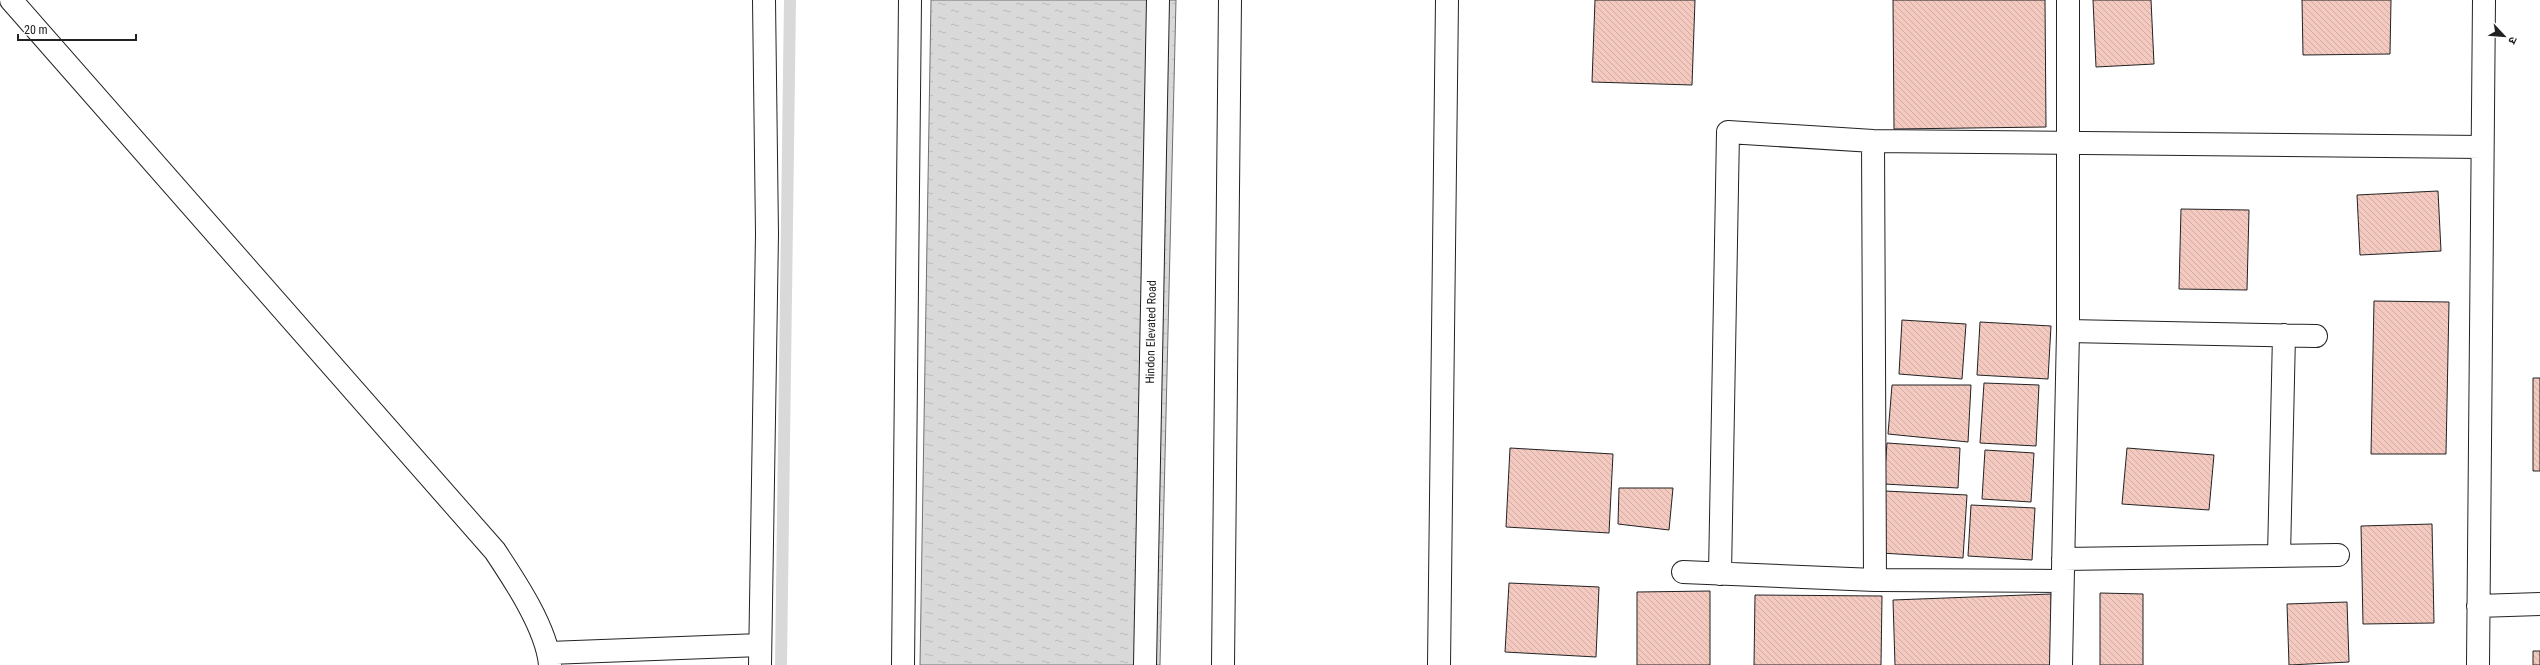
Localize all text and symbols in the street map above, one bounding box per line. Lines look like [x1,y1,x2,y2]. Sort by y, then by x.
scale bar [18,16,136,42]
north arrow [2484,16,2524,56]
text: 20 m [24,23,48,37]
text: उ [2505,34,2520,46]
street label: Hindon Elevated Road [1143,280,1159,384]

